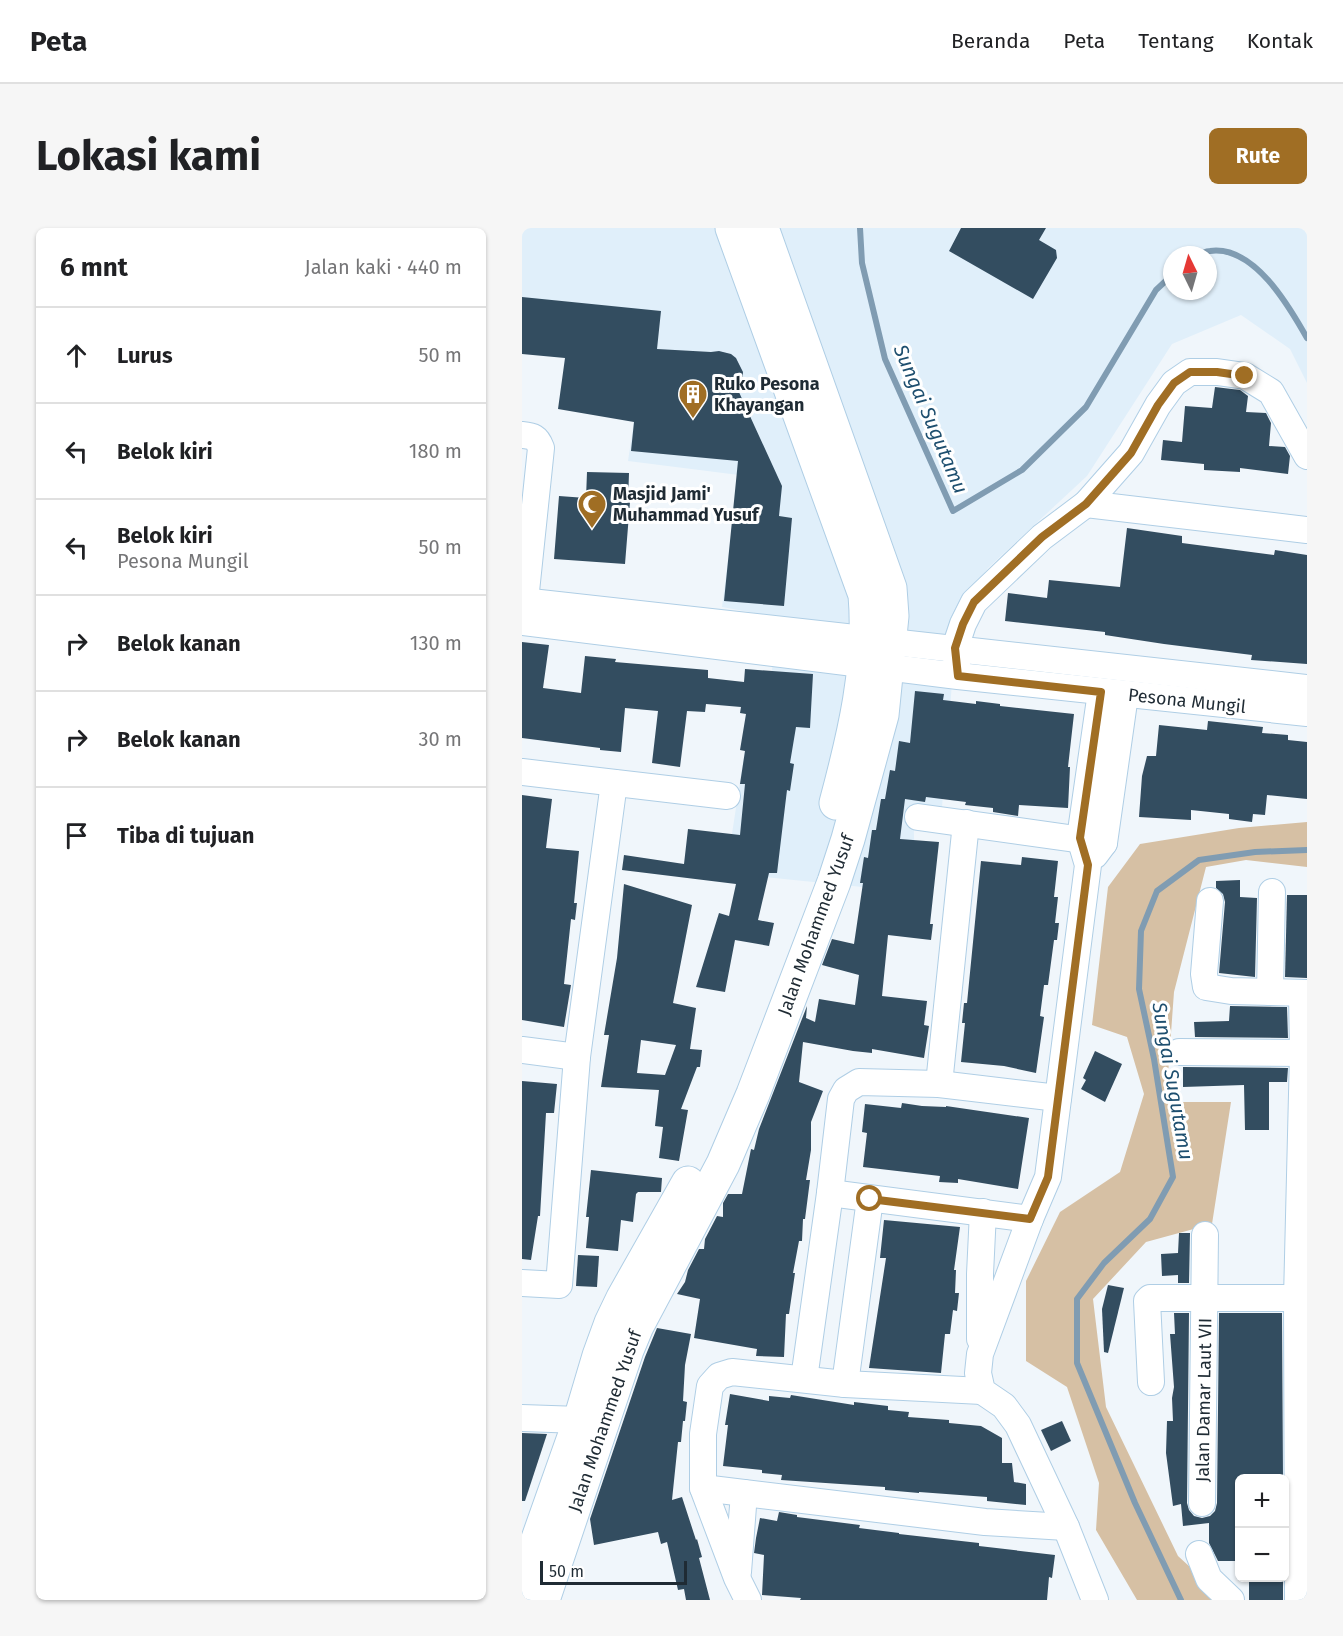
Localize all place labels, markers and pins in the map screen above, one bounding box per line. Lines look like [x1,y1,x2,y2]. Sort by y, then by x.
place label: Ruko Pesona Khayangan [714,373,820,416]
building icon: Ruko Pesona Khayangan [677,378,709,420]
place label: Masjid Jami' Muhammad Yusuf [613,483,760,526]
mosque icon: Masjid Jami' Muhammad Yusuf [576,488,608,530]

